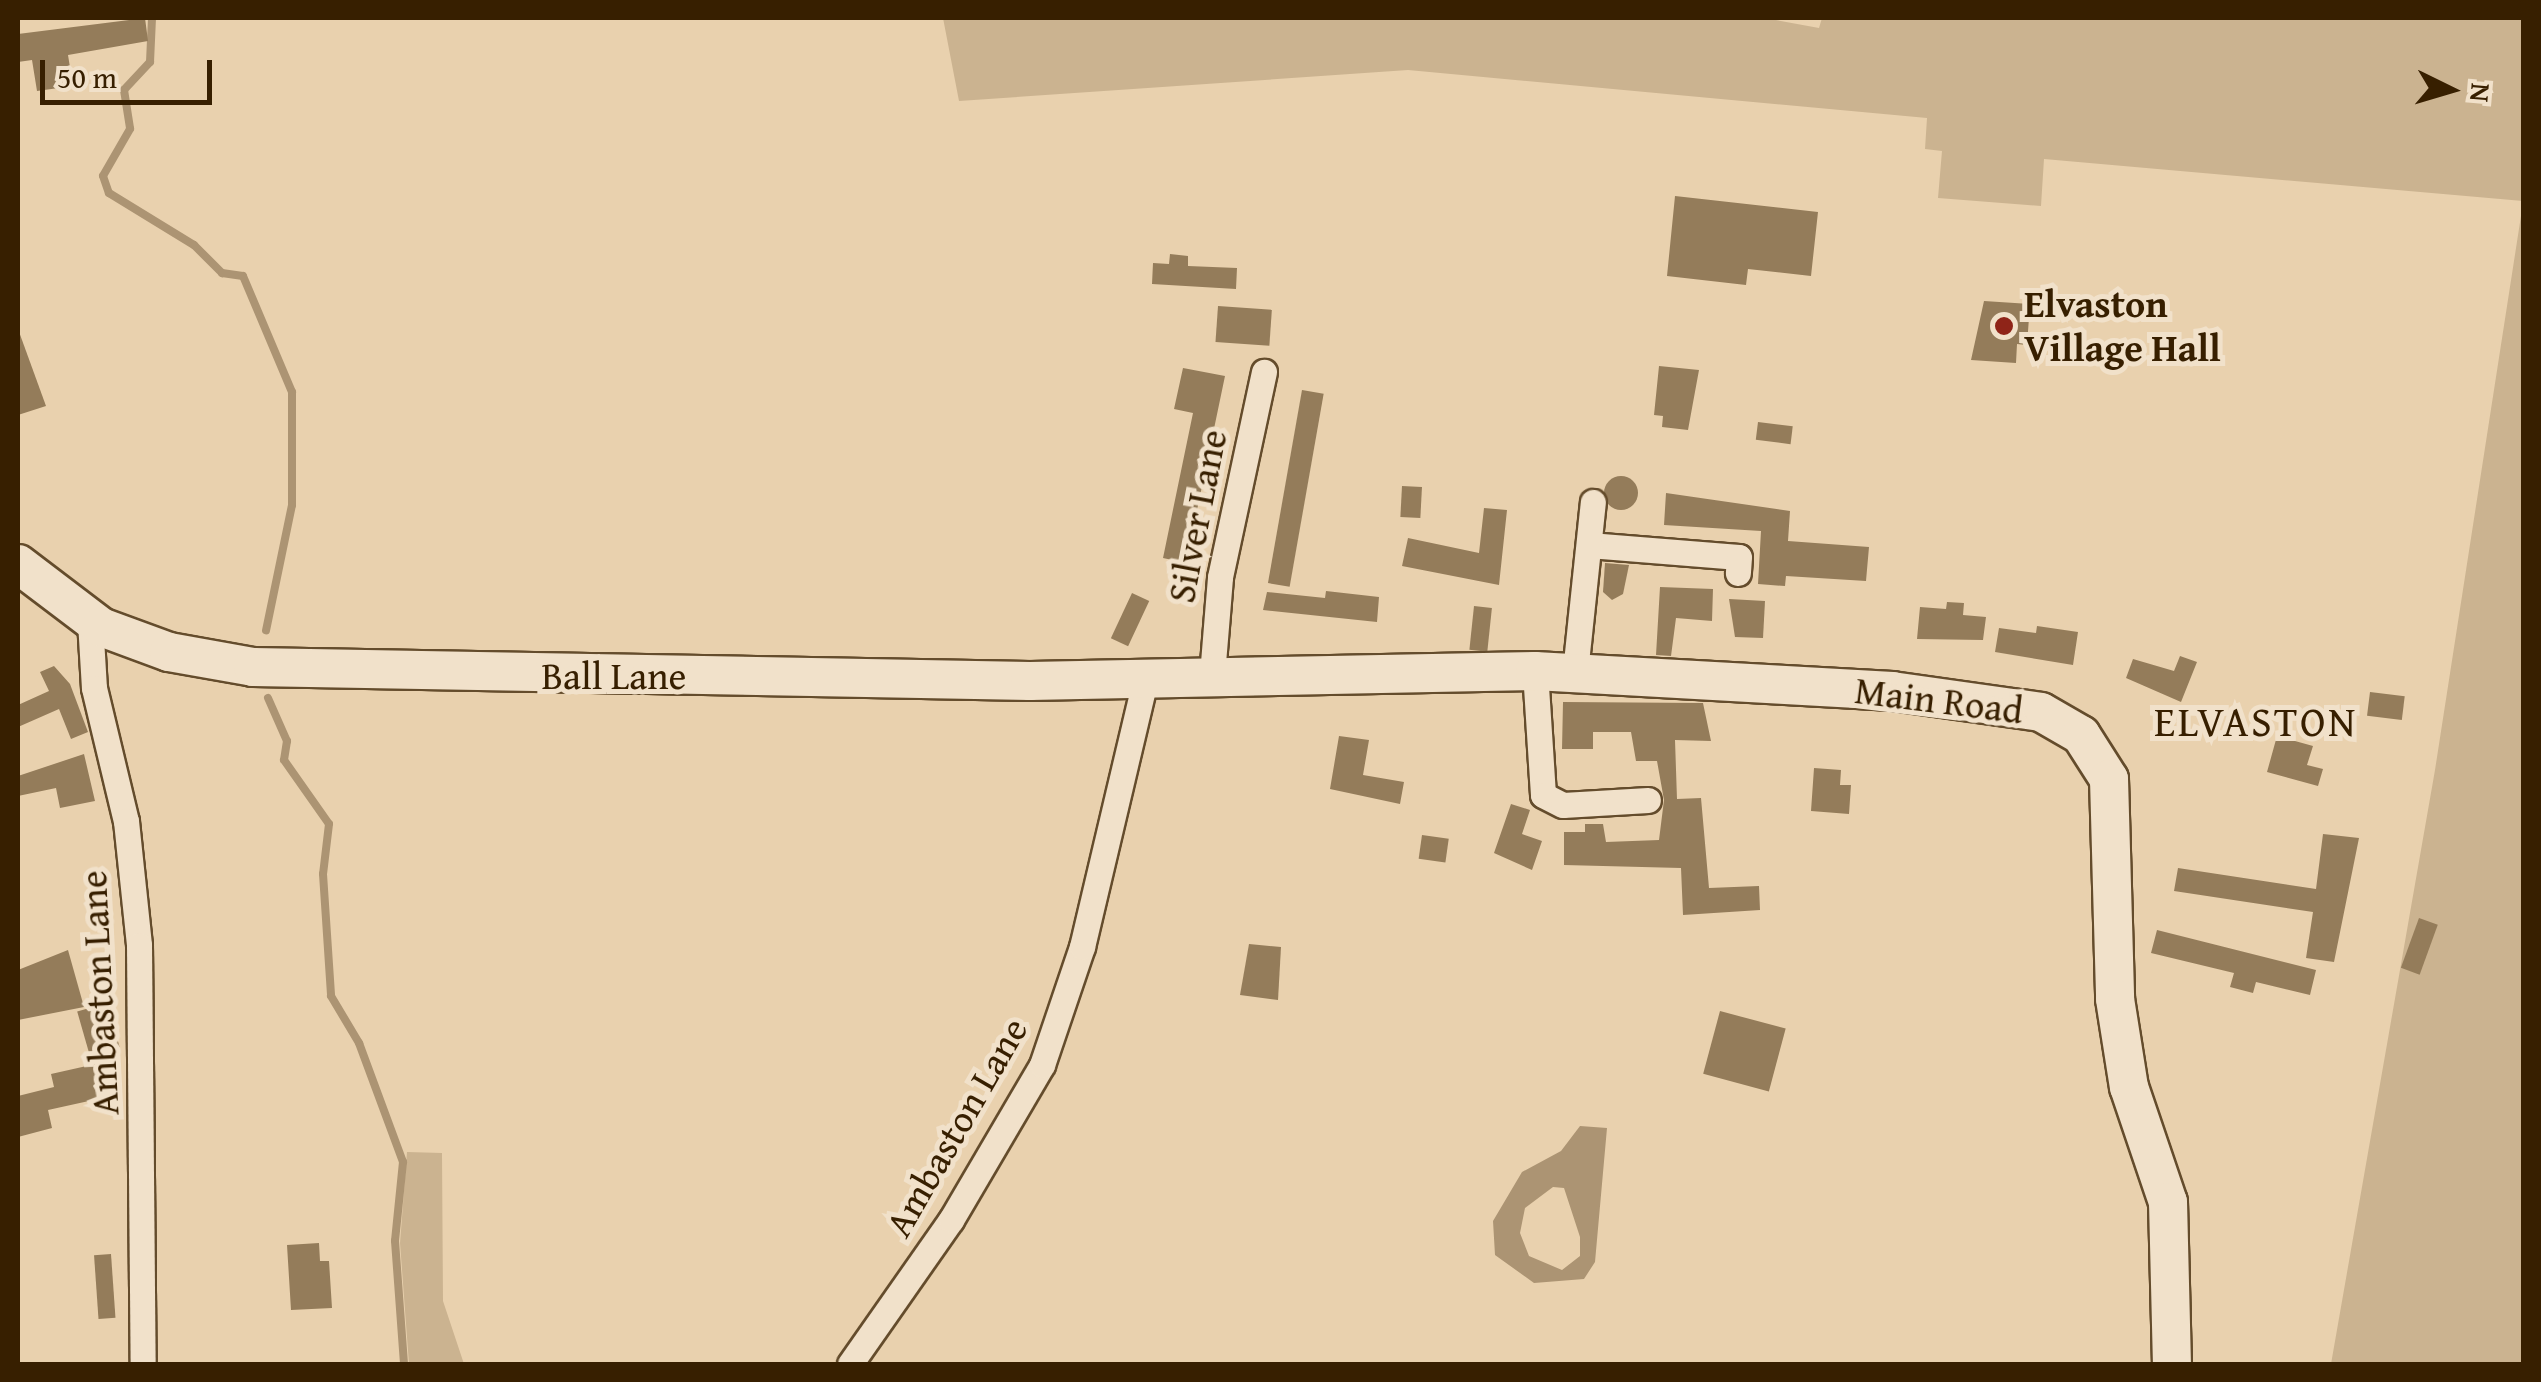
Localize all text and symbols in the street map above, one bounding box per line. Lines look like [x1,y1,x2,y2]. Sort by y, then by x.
scale bar [45,40,218,102]
north arrow [2401,40,2501,140]
text: 50 m [57,55,117,99]
text: N [2460,82,2503,104]
place label: Elvaston Village Hall [2024,281,2221,370]
marker: Elvaston Village Hall [1993,315,2015,337]
street label: Silver Lane [1158,426,1236,606]
street label: Ball Lane [542,653,686,699]
street label: Main Road [1852,667,2026,733]
district label: ELVASTON [2154,696,2358,746]
street label: Ambaston Lane [70,869,128,1117]
street label: Ambaston Lane [875,1010,1037,1244]

